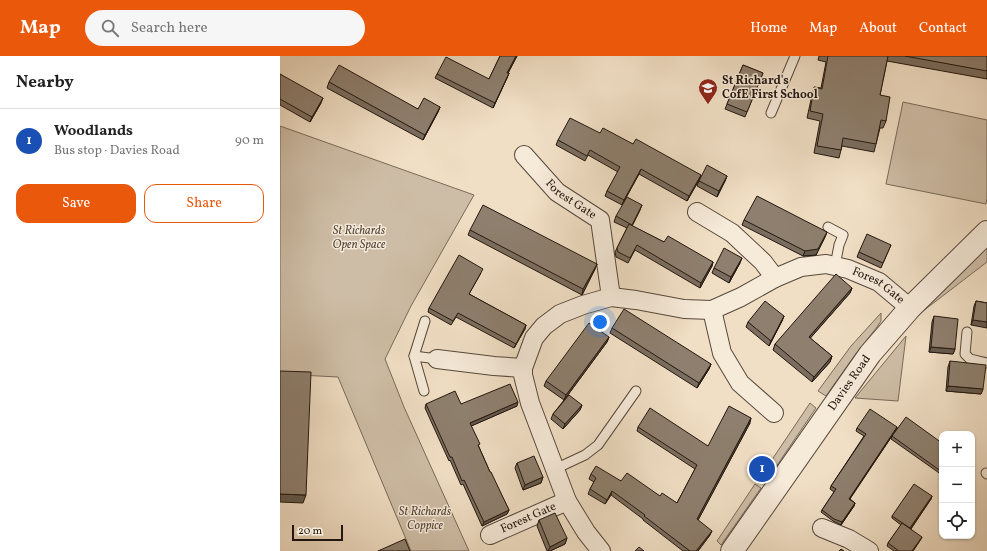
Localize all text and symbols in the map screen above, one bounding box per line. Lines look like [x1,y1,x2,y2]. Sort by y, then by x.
search box [85,10,365,46]
text: Map [20,15,61,41]
icon: search [99,17,121,39]
text: Search here [131,18,208,39]
text: Home [750,19,787,38]
text: Map [809,19,837,38]
text: About [859,19,897,38]
text: Contact [919,19,967,38]
text: Nearby [16,71,74,94]
place label: St Richard's CofE First School [722,73,818,103]
school or university icon: St Richard's CofE First School [697,77,719,105]
text: Woodlands [54,121,133,142]
text: 1 [26,132,32,150]
text: 90 m [235,132,264,150]
text: Bus stop · Davies Road [54,142,180,160]
street label: Forest Gate [542,176,599,223]
button: Save [16,184,136,223]
button: Share [144,184,264,223]
park label: St Richards Open Space [333,223,386,253]
street label: Forest Gate [850,264,908,308]
your location [590,312,610,332]
street label: Davies Road [824,352,875,414]
map controls [939,431,975,539]
button: + [939,431,975,467]
pin: 1 [749,454,775,484]
button: − [939,467,975,503]
street label: Forest Gate [498,499,559,537]
button: locate [939,503,975,539]
park label: St Richards Coppice [399,504,452,534]
scale bar [292,523,343,542]
text: 20 m [298,524,322,539]

